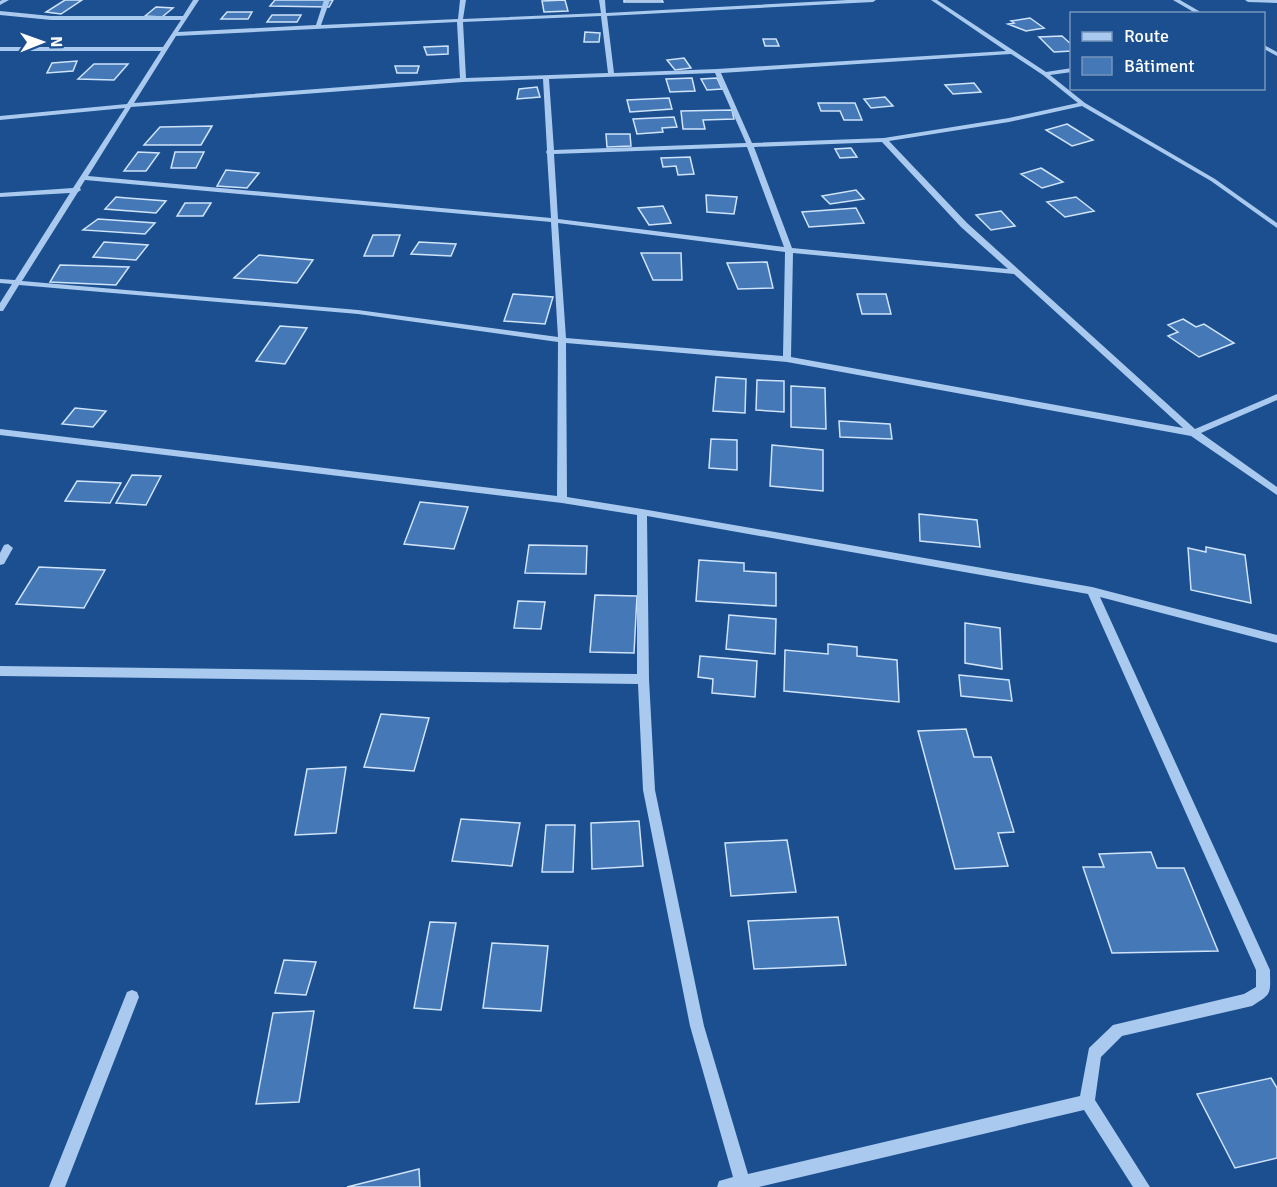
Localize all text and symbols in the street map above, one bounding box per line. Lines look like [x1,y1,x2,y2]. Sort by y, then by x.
north arrow [12,12,72,72]
legend [1070,12,1265,90]
text: Route [1124,25,1169,47]
text: N [46,36,66,47]
text: Bâtiment [1124,55,1195,77]

